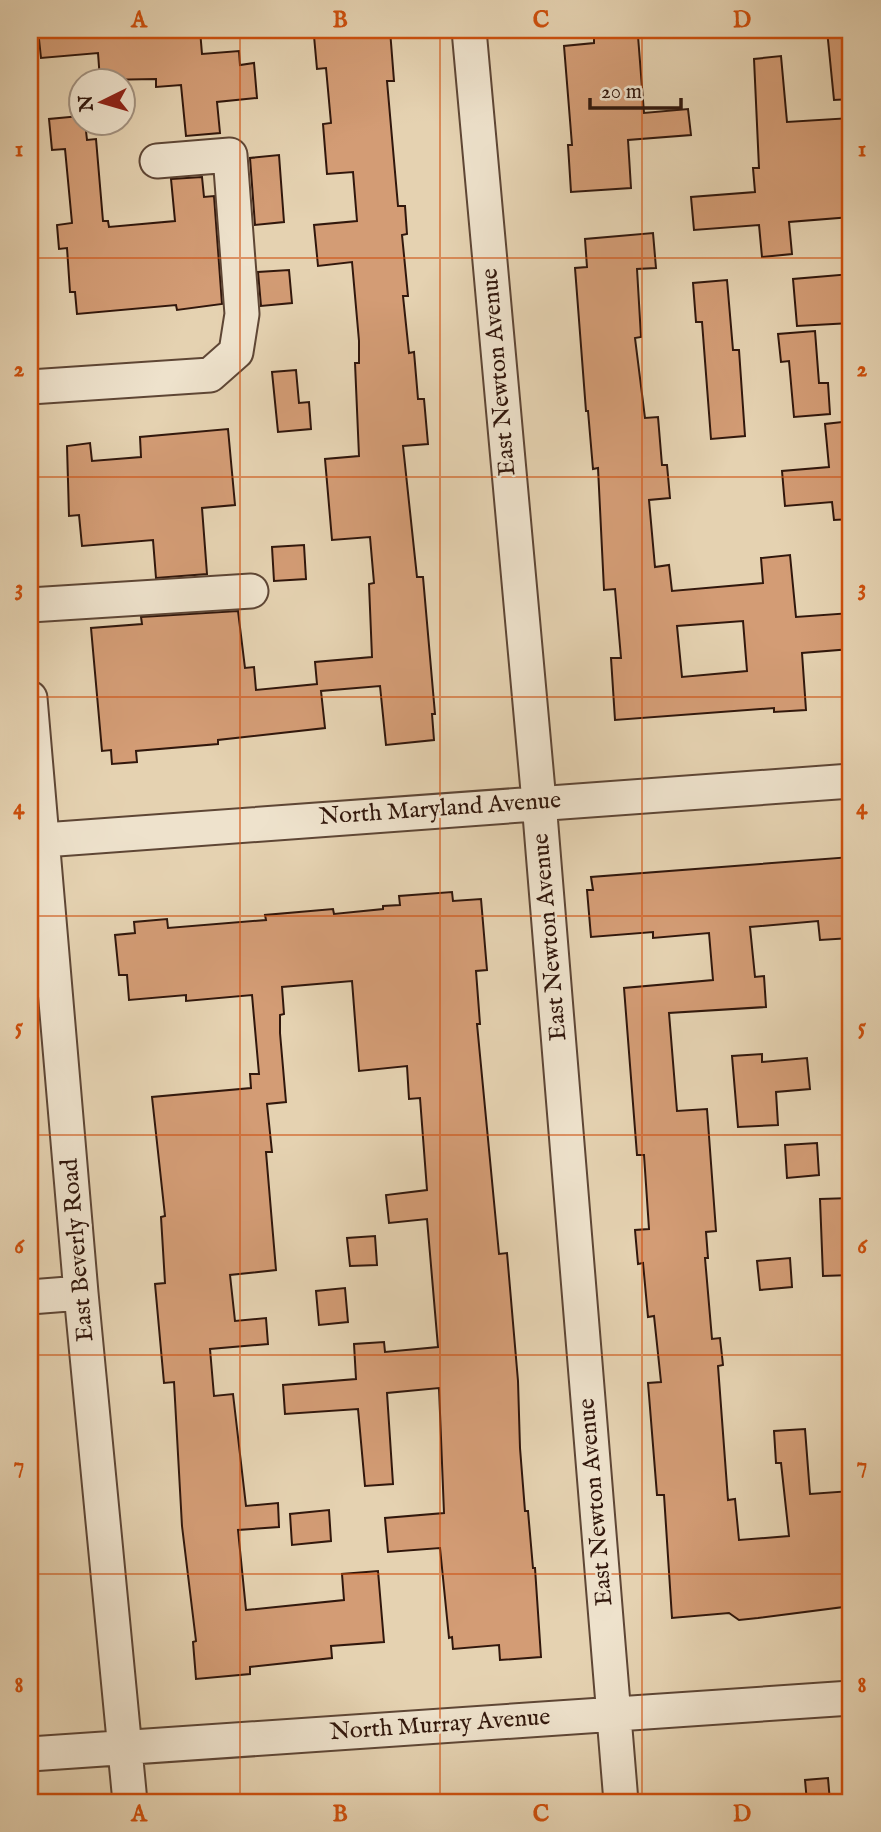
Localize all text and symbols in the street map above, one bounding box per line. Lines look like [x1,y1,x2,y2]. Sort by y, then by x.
text: A [130,6,148,35]
text: B [332,6,348,35]
text: C [533,6,550,35]
text: D [733,6,751,35]
north arrow [66,66,136,136]
scale bar [590,66,682,110]
text: 20 m [601,79,642,106]
text: N [74,94,100,114]
text: 1 [15,135,23,164]
text: 1 [858,135,866,164]
street label: East Newton Avenue [474,267,524,477]
text: 2 [14,355,25,384]
text: 2 [857,355,868,384]
text: 3 [15,574,23,603]
text: 3 [858,574,866,603]
street label: North Maryland Avenue [318,785,562,833]
text: 4 [13,793,25,822]
text: 4 [856,793,868,822]
street label: East Newton Avenue [525,832,575,1042]
text: 5 [15,1013,24,1042]
text: 5 [858,1013,867,1042]
street label: East Beverly Road [55,1157,101,1343]
text: 6 [14,1232,25,1261]
text: 6 [857,1232,868,1261]
street label: East Newton Avenue [571,1397,621,1607]
text: 7 [14,1451,24,1480]
text: 7 [857,1451,867,1480]
text: 8 [14,1671,24,1700]
text: 8 [857,1671,867,1700]
street label: North Murray Avenue [329,1702,551,1748]
text: A [130,1800,148,1829]
text: B [332,1800,348,1829]
text: C [533,1800,550,1829]
text: D [733,1800,751,1829]

